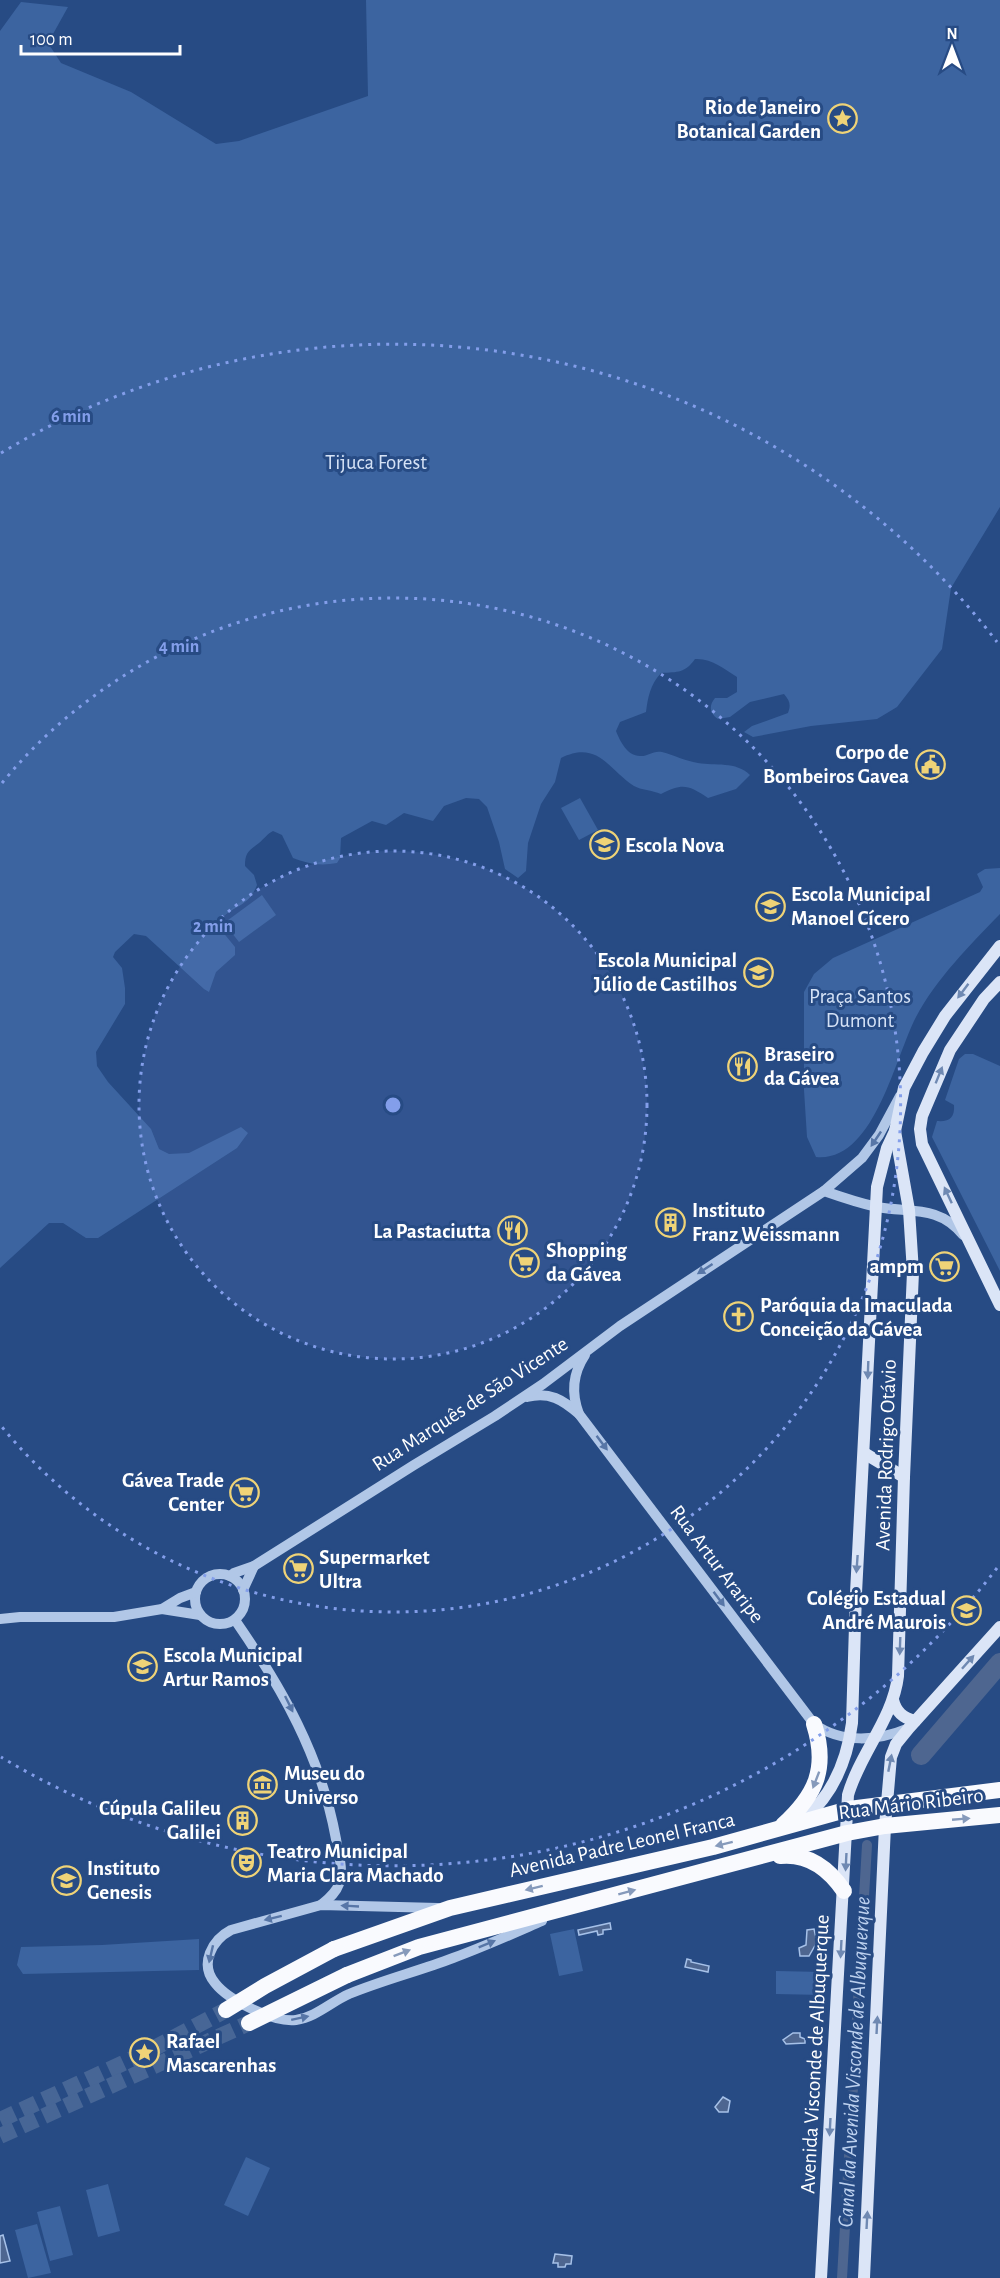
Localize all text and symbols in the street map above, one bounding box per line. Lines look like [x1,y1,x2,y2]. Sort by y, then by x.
scale bar [21,18,180,56]
north arrow [922,18,982,78]
text: N [946,26,958,42]
text: 100 m [30,31,73,49]
place label: Rio de Janeiro Botanical Garden [677,97,821,142]
place icon: Rio de Janeiro Botanical Garden [826,103,858,135]
text: 6 min [51,408,91,426]
park label: Tijuca Forest [325,452,427,473]
text: 4 min [159,638,199,656]
place label: Corpo de Bombeiros Gavea [763,742,909,787]
public building icon: Corpo de Bombeiros Gavea [914,748,946,780]
school or university icon: Escola Nova [588,829,620,861]
place label: Escola Nova [625,835,724,856]
place label: Escola Municipal Manoel Cícero [791,884,931,929]
school or university icon: Escola Municipal Manoel Cícero [754,890,786,922]
text: 2 min [193,918,233,936]
place label: Escola Municipal Júlio de Castilhos [594,950,737,995]
school or university icon: Escola Municipal Júlio de Castilhos [742,956,774,988]
one-way arrow [958,984,970,999]
park label: Praça Santos Dumont [809,986,911,1031]
place label: Braseiro da Gávea [764,1044,840,1089]
restaurant icon: Braseiro da Gávea [727,1050,759,1082]
one-way arrow [935,1066,944,1083]
centre of rings [383,1095,403,1115]
one-way arrow [870,1131,881,1147]
one-way arrow [943,1186,952,1203]
place label: Instituto Franz Weissmann [692,1200,840,1245]
building icon: Instituto Franz Weissmann [655,1206,687,1238]
restaurant icon: La Pastaciutta [496,1215,528,1247]
place label: La Pastaciutta [373,1221,491,1242]
place label: Shopping da Gávea [546,1240,627,1285]
supermarket icon: Shopping da Gávea [509,1246,541,1278]
supermarket icon: ampm [929,1250,961,1282]
place label: ampm [869,1256,924,1277]
one-way arrow [697,1263,713,1275]
place label: Paróquia da Imaculada Conceição da Gávea [760,1295,953,1340]
church icon: Paróquia da Imaculada Conceição da Gávea [723,1301,755,1333]
street label: Rua Marquês de São Vicente [368,1333,572,1475]
street label: Avenida Rodrigo Otávio [872,1359,900,1551]
one-way arrow [863,1360,872,1379]
one-way arrow [595,1436,607,1451]
place label: Gávea Trade Center [122,1470,225,1515]
supermarket icon: Gávea Trade Center [229,1476,261,1508]
street label: Rua Artur Araripe [666,1501,768,1627]
place label: Supermarket Ultra [319,1547,430,1592]
supermarket icon: Supermarket Ultra [282,1553,314,1585]
one-way arrow [853,1555,862,1574]
place label: Colégio Estadual André Maurois [807,1588,946,1633]
one-way arrow [713,1591,726,1607]
school or university icon: Colégio Estadual André Maurois [951,1594,983,1626]
one-way arrow [895,1637,904,1656]
place label: Escola Municipal Artur Ramos [163,1645,303,1690]
school or university icon: Escola Municipal Artur Ramos [126,1651,158,1683]
one-way arrow [961,1655,974,1670]
one-way arrow [284,1696,294,1713]
one-way arrow [886,1753,895,1772]
place label: Museu do Universo [284,1763,365,1808]
museum icon: Museu do Universo [247,1769,279,1801]
one-way arrow [810,1771,820,1789]
street label: Rua Mário Ribeiro [837,1785,985,1823]
place label: Cúpula Galileu Galilei [99,1798,221,1843]
building icon: Cúpula Galileu Galilei [226,1804,258,1836]
street label: Avenida Padre Leonel Franca [507,1809,737,1881]
one-way arrow [951,1814,970,1824]
one-way arrow [715,1840,733,1850]
place label: Teatro Municipal Maria Clara Machado [267,1841,444,1886]
theatre icon: Teatro Municipal Maria Clara Machado [230,1847,262,1879]
one-way arrow [841,1852,850,1871]
place label: Instituto Genesis [87,1858,160,1903]
school or university icon: Instituto Genesis [50,1864,82,1896]
one-way arrow [525,1884,543,1894]
one-way arrow [618,1887,636,1896]
water label: Canal da Avenida Visconde de Albuquerque [834,1896,874,2228]
one-way arrow [340,1902,359,1911]
one-way arrow [263,1914,282,1924]
street label: Avenida Visconde de Albuquerque [797,1914,833,2194]
one-way arrow [479,1939,497,1949]
one-way arrow [836,1940,845,1959]
one-way arrow [206,1945,216,1963]
one-way arrow [393,1948,411,1958]
one-way arrow [291,2013,310,2022]
one-way arrow [872,2015,881,2034]
place label: Rafael Mascarenhas [166,2031,276,2076]
place icon: Rafael Mascarenhas [129,2037,161,2069]
one-way arrow [825,2117,835,2136]
one-way arrow [863,2210,872,2229]

